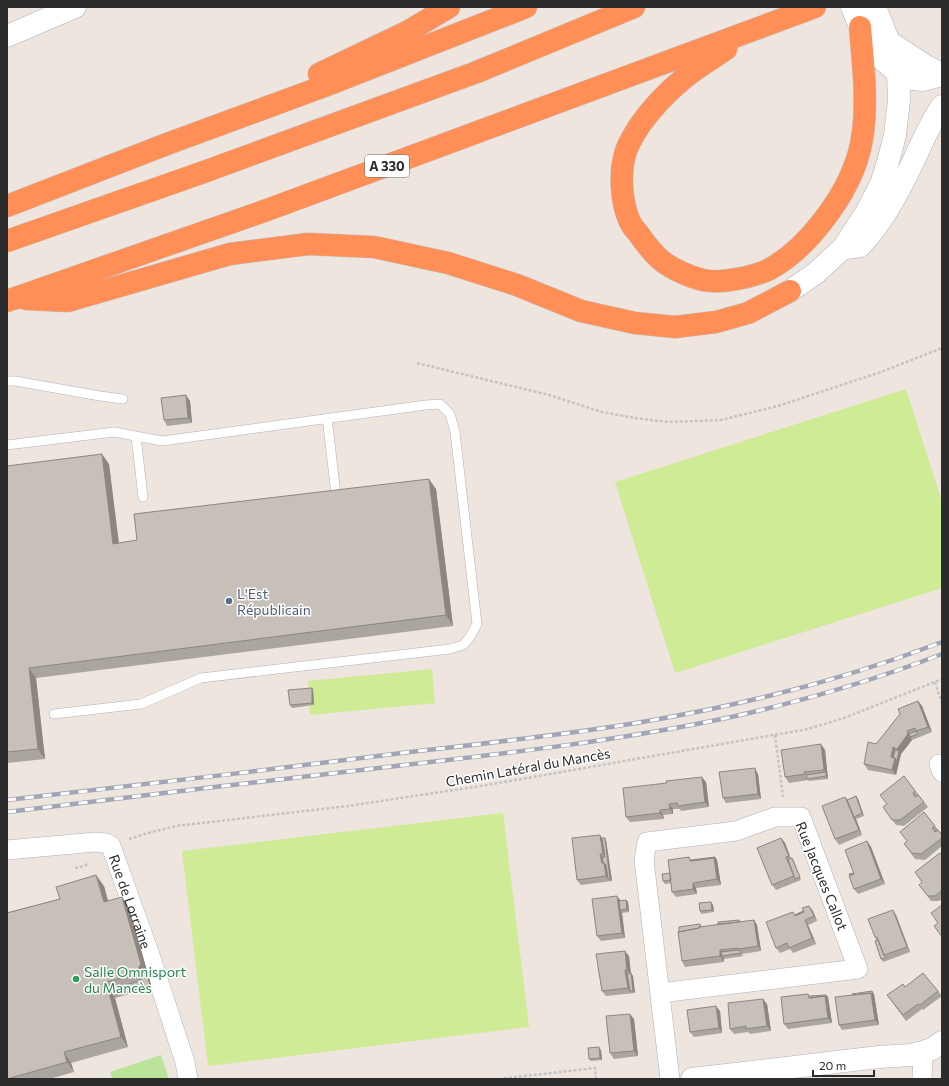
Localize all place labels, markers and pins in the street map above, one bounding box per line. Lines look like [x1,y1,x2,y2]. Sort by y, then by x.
place label: L'Est Républicain [237,585,311,618]
marker: L'Est Républicain [224,596,234,606]
place label: Salle Omnisport du Mancès [84,963,187,996]
marker: Salle Omnisport du Mancès [71,974,81,984]

